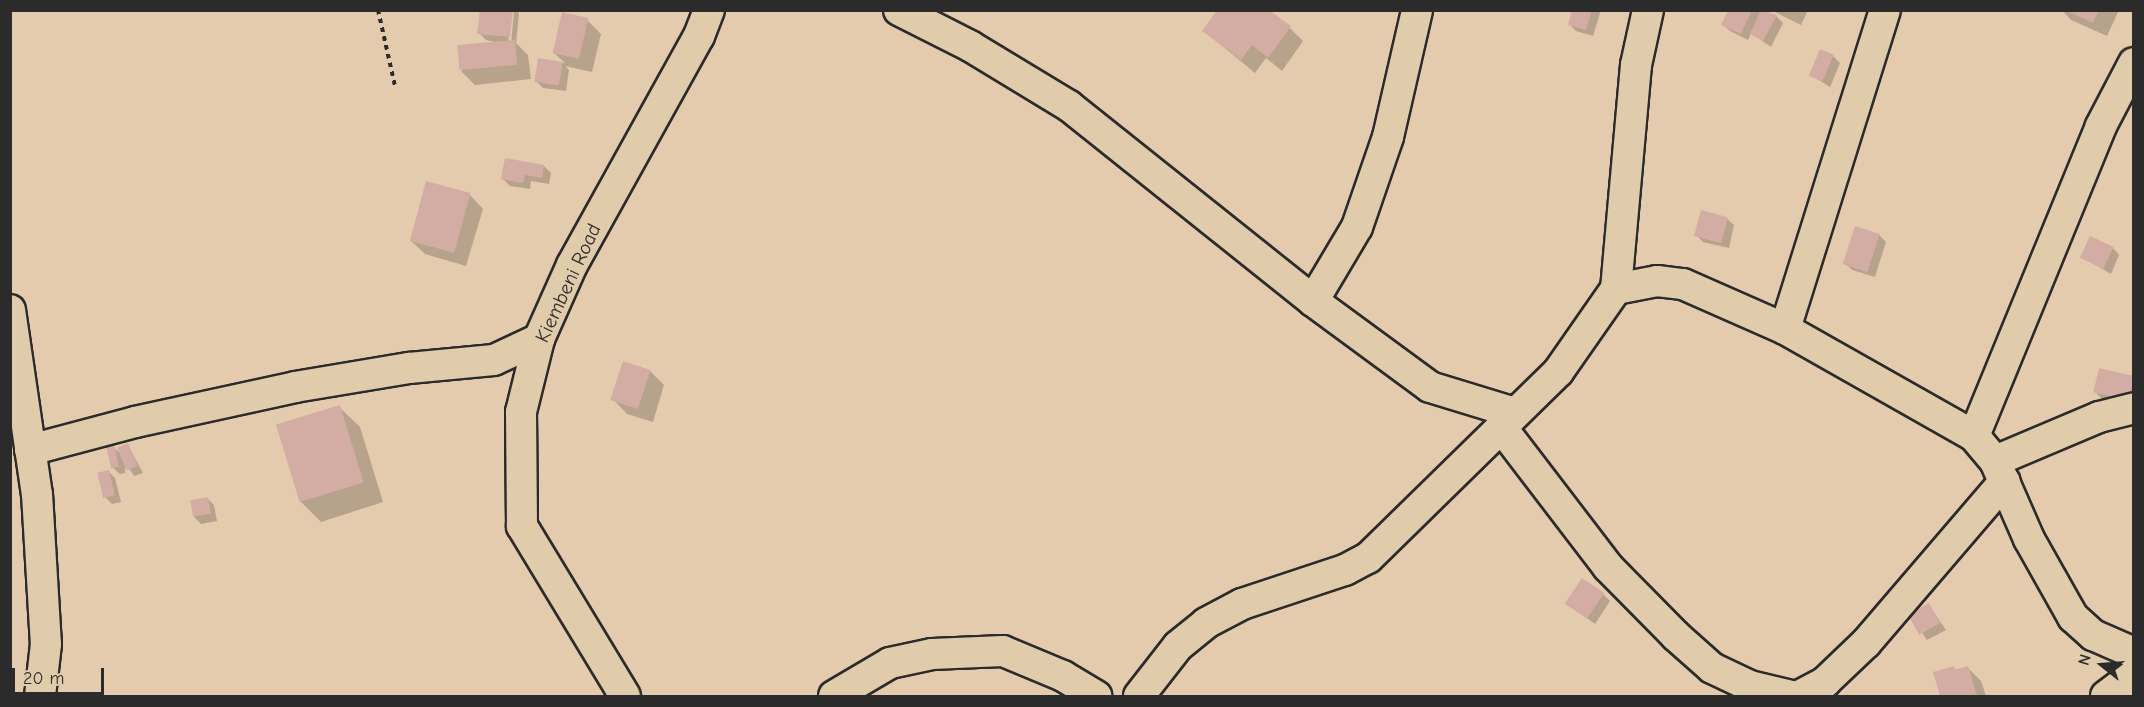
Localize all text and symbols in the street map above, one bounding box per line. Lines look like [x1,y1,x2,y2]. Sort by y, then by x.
street label: Kiembeni Road [530,220,606,346]
north arrow [2072,635,2132,695]
text: N [2075,652,2095,667]
scale bar [15,656,106,694]
text: 20 m [23,668,64,689]

